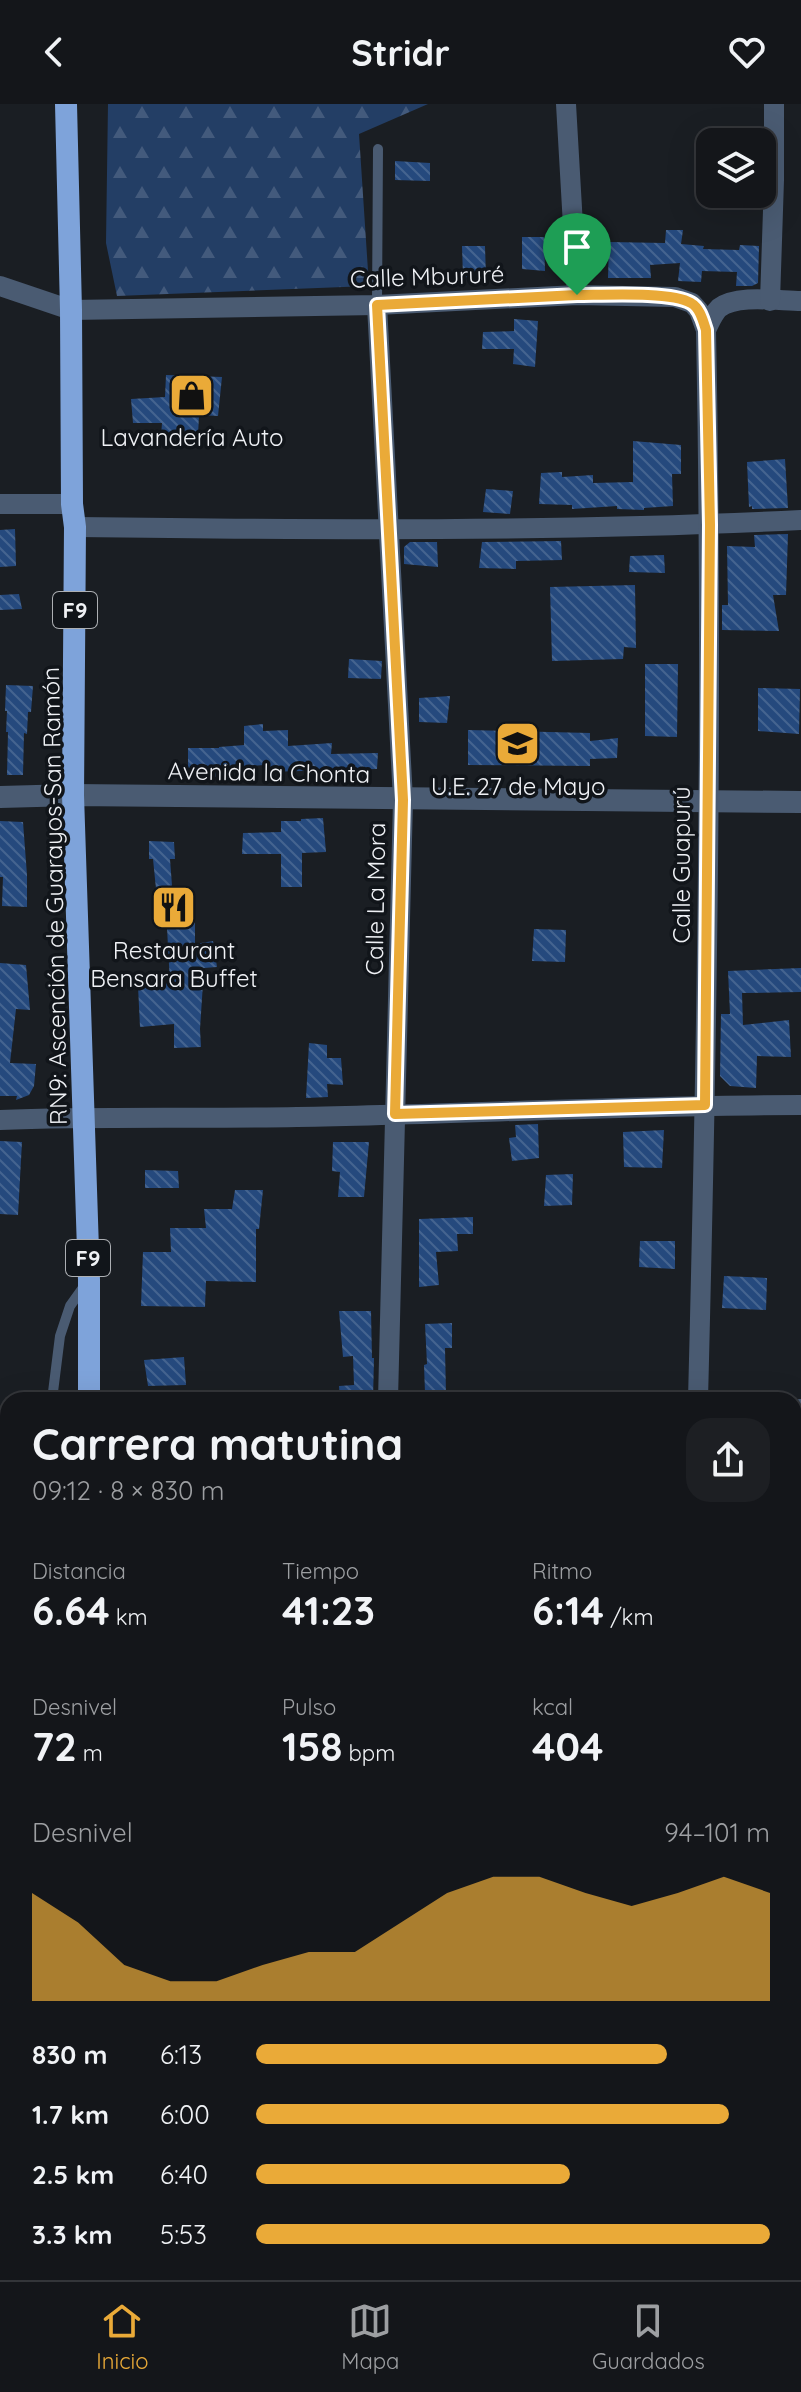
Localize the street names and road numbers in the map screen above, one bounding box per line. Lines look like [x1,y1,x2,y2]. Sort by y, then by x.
street label: Calle Mbururé [349,258,505,294]
road number: F9 [53,592,97,628]
street label: RN9: Ascención de Guarayos-San Ramón [35,667,73,1125]
street label: Avenida la Chonta [167,755,371,789]
street label: Calle Guapurú [666,786,696,944]
street label: Calle La Mora [359,822,391,976]
road number: F9 [66,1240,110,1276]

